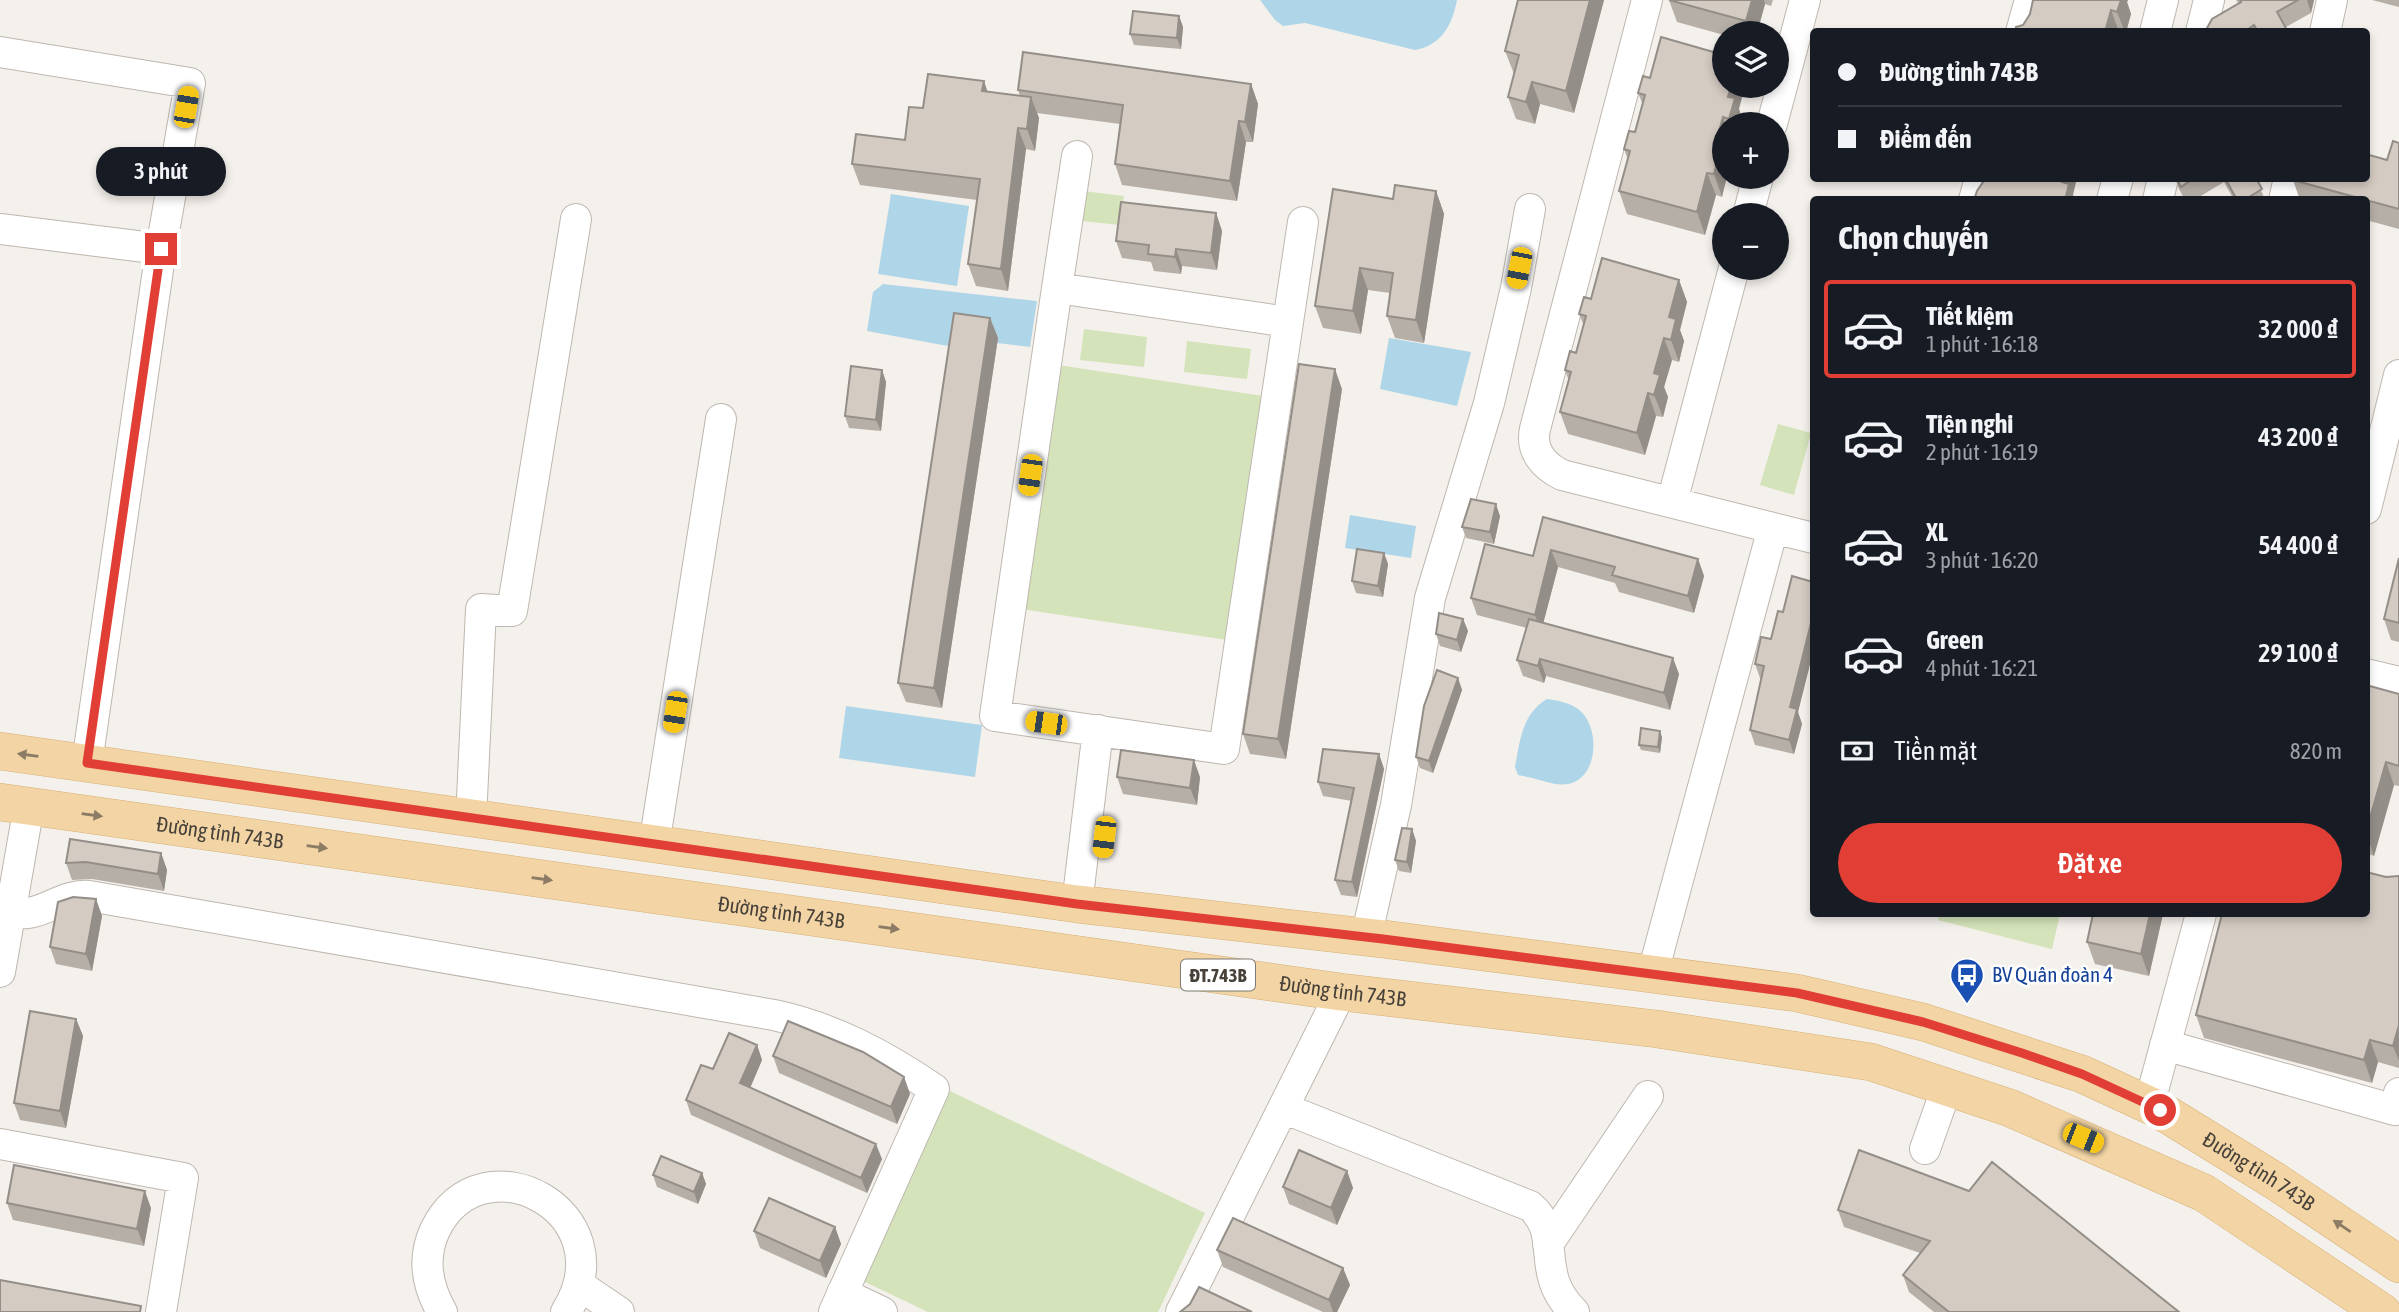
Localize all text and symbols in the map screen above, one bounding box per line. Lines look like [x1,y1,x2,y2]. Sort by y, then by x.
map controls [1712,21,1789,280]
button: layers [1712,21,1789,98]
text: Đường tỉnh 743B [1880,57,2038,87]
car [173,84,200,130]
button: + [1712,112,1789,189]
text: Điểm đến [1880,124,1972,154]
callout: 3 phút [96,148,226,196]
text: 3 phút [134,158,188,184]
button: − [1712,203,1789,280]
text: Chọn chuyến [1838,219,1989,256]
route end [145,233,177,265]
car [1505,245,1534,291]
icon: car [1842,298,1905,361]
text: Tiết kiệm [1926,301,2014,331]
text: 32 000 ₫ [2258,314,2338,344]
text: 1 phút · 16:18 [1926,331,2038,357]
icon: car [1842,406,1905,469]
text: Tiện nghi [1926,409,2013,439]
text: 43 200 ₫ [2258,422,2338,452]
text: 2 phút · 16:19 [1926,439,2038,465]
car [1017,453,1044,497]
icon: car [1842,514,1905,577]
text: XL [1926,517,1948,547]
text: 54 400 ₫ [2258,530,2338,560]
text: 3 phút · 16:20 [1926,547,2038,573]
icon: car [1842,622,1905,685]
text: Green [1926,625,1984,655]
text: 29 100 ₫ [2258,638,2338,668]
text: 4 phút · 16:21 [1926,655,2038,681]
car [662,690,689,734]
car [1024,710,1069,736]
icon: cash [1838,732,1876,770]
text: Tiền mặt [1894,736,1977,766]
text: 820 m [2290,738,2342,764]
one-way arrow [17,749,39,760]
one-way arrow [81,809,103,820]
street label: Đường tỉnh 743B [155,811,285,853]
car [1092,815,1117,859]
button: Đặt xe [1838,823,2342,903]
one-way arrow [306,841,328,852]
one-way arrow [531,873,553,884]
street label: Đường tỉnh 743B [716,891,846,933]
one-way arrow [878,922,900,933]
bus stop icon: BV Quân đoàn 4 [1948,956,1986,1005]
road number: ĐT.743B [1181,959,1255,990]
place label: BV Quân đoàn 4 [1992,962,2113,986]
street label: Đường tỉnh 743B [1278,970,1408,1011]
route start [2144,1094,2176,1126]
car [2060,1120,2107,1156]
street label: Đường tỉnh 743B [2199,1126,2320,1215]
one-way arrow [2333,1219,2351,1233]

